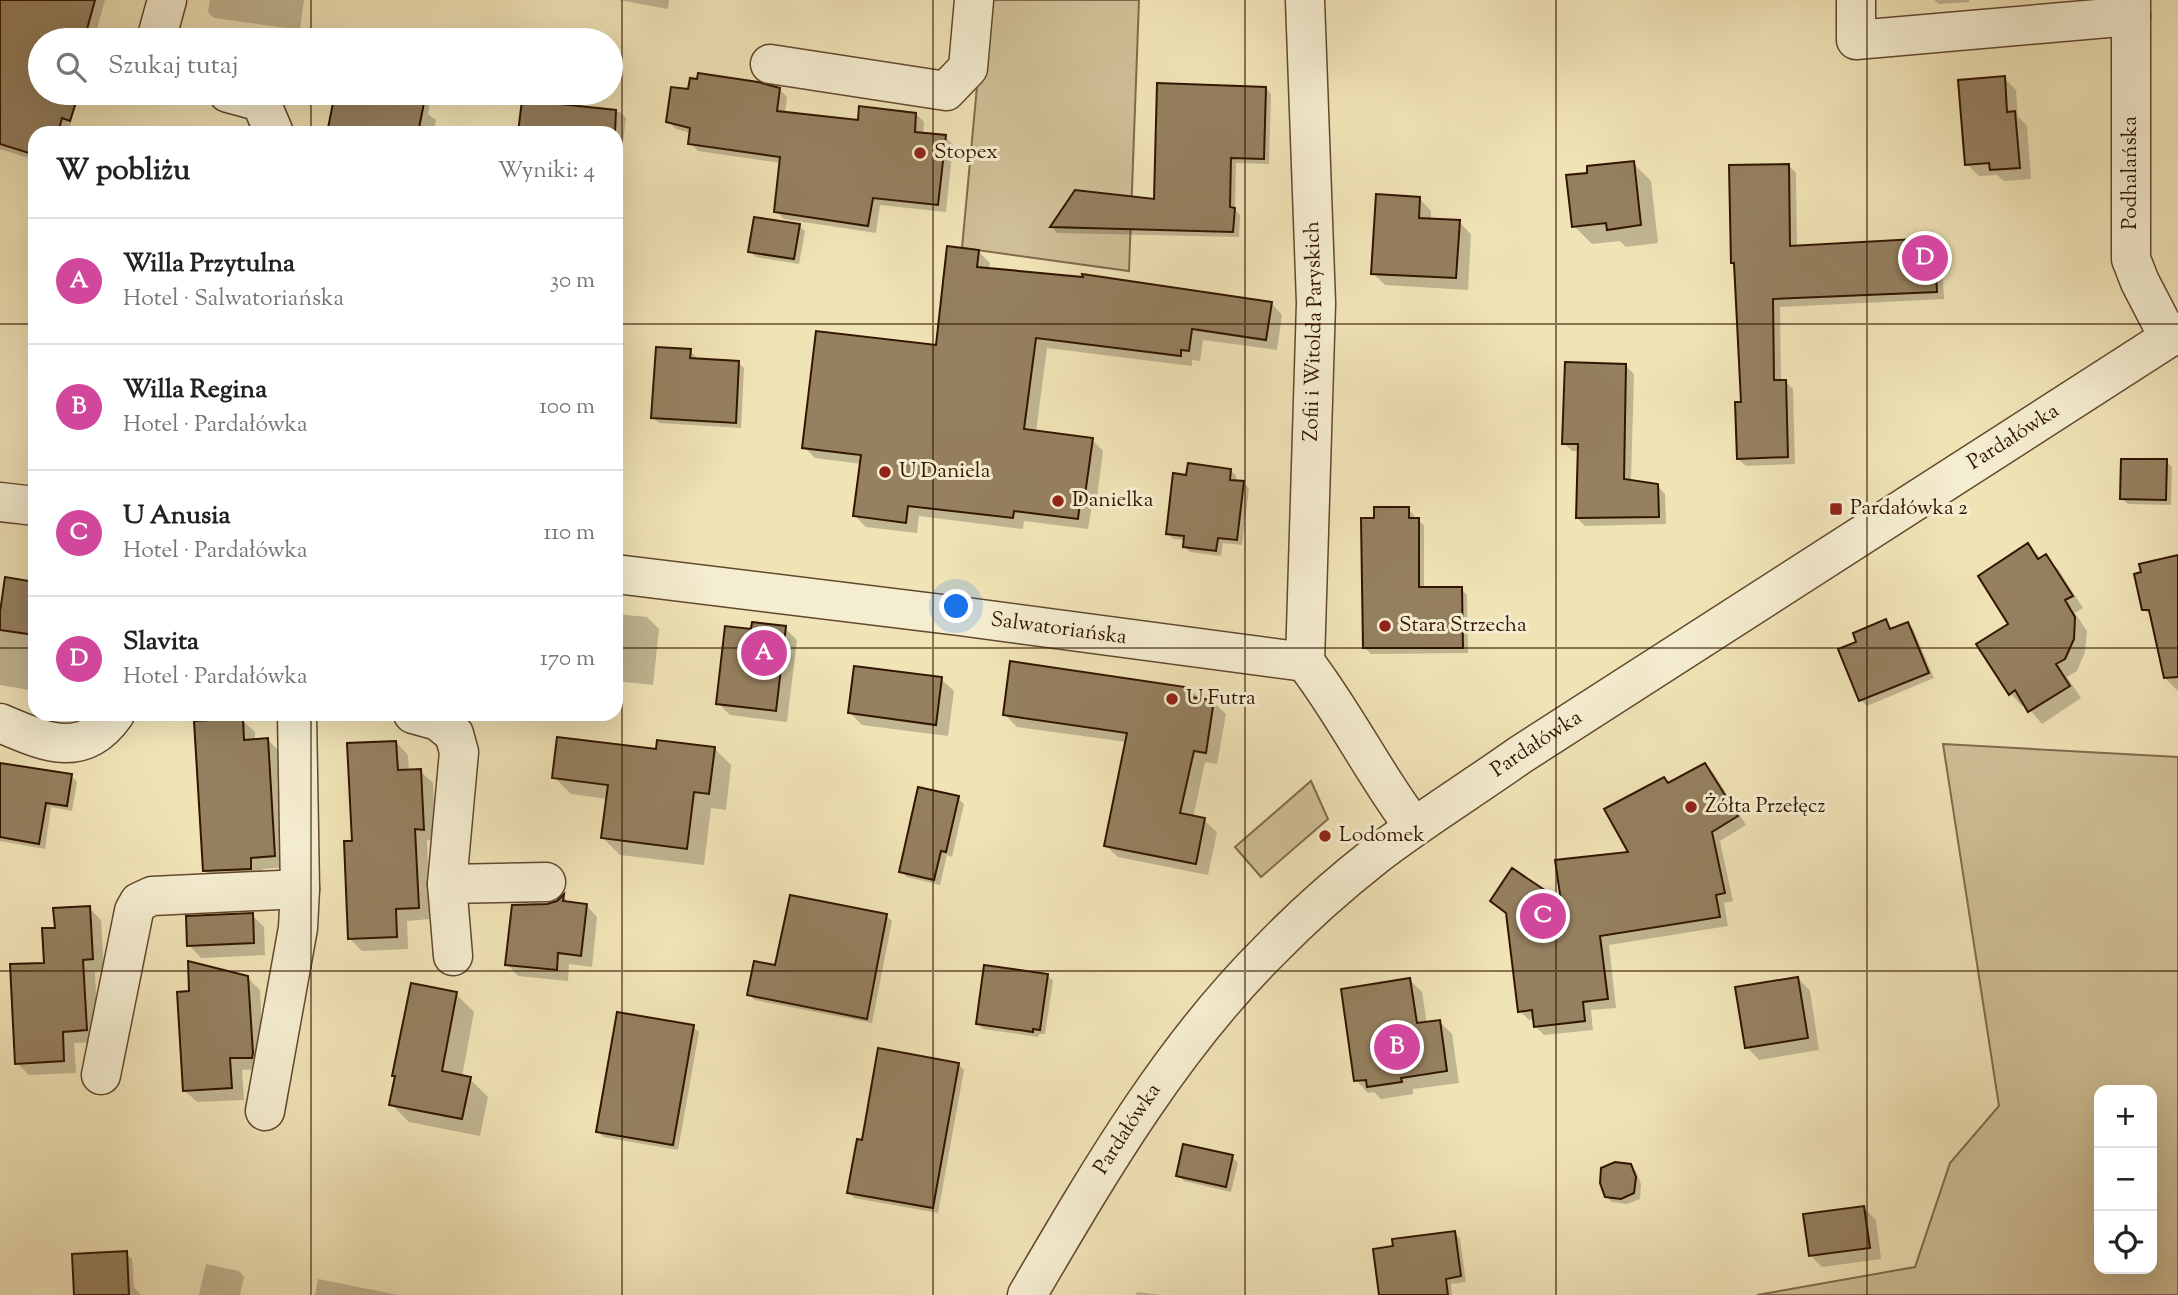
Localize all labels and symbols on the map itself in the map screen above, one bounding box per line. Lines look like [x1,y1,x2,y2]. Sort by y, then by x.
street label: Podhalańska [2116,116,2146,230]
place label: Stopex [934,138,998,168]
marker: Stopex [912,145,928,161]
street label: Zofii i Witolda Paryskich [1297,220,1331,442]
pin: D [1902,232,1948,284]
street label: Pardałówka [1962,397,2066,478]
place label: U Daniela [899,457,991,487]
marker: U Daniela [877,464,893,480]
place label: Danielka [1072,486,1154,516]
marker: Danielka [1050,493,1066,509]
place label: Pardałówka 2 [1850,494,1968,524]
marker: Pardałówka 2 [1828,501,1844,517]
your location [939,589,973,623]
street label: Salwatoriańska [989,605,1129,653]
place label: Stara Strzecha [1399,611,1527,641]
marker: Stara Strzecha [1377,618,1393,634]
pin: A [741,627,787,679]
place label: U Futra [1186,684,1256,714]
marker: U Futra [1164,691,1180,707]
street label: Pardałówka [1485,703,1589,786]
place label: Żółta Przełęcz [1705,792,1826,822]
marker: Żółta Przełęcz [1683,799,1699,815]
place label: Lodomek [1339,821,1425,851]
marker: Lodomek [1317,828,1333,844]
pin: C [1520,890,1566,942]
pin: B [1374,1021,1420,1073]
street label: Pardałówka [1087,1077,1169,1181]

